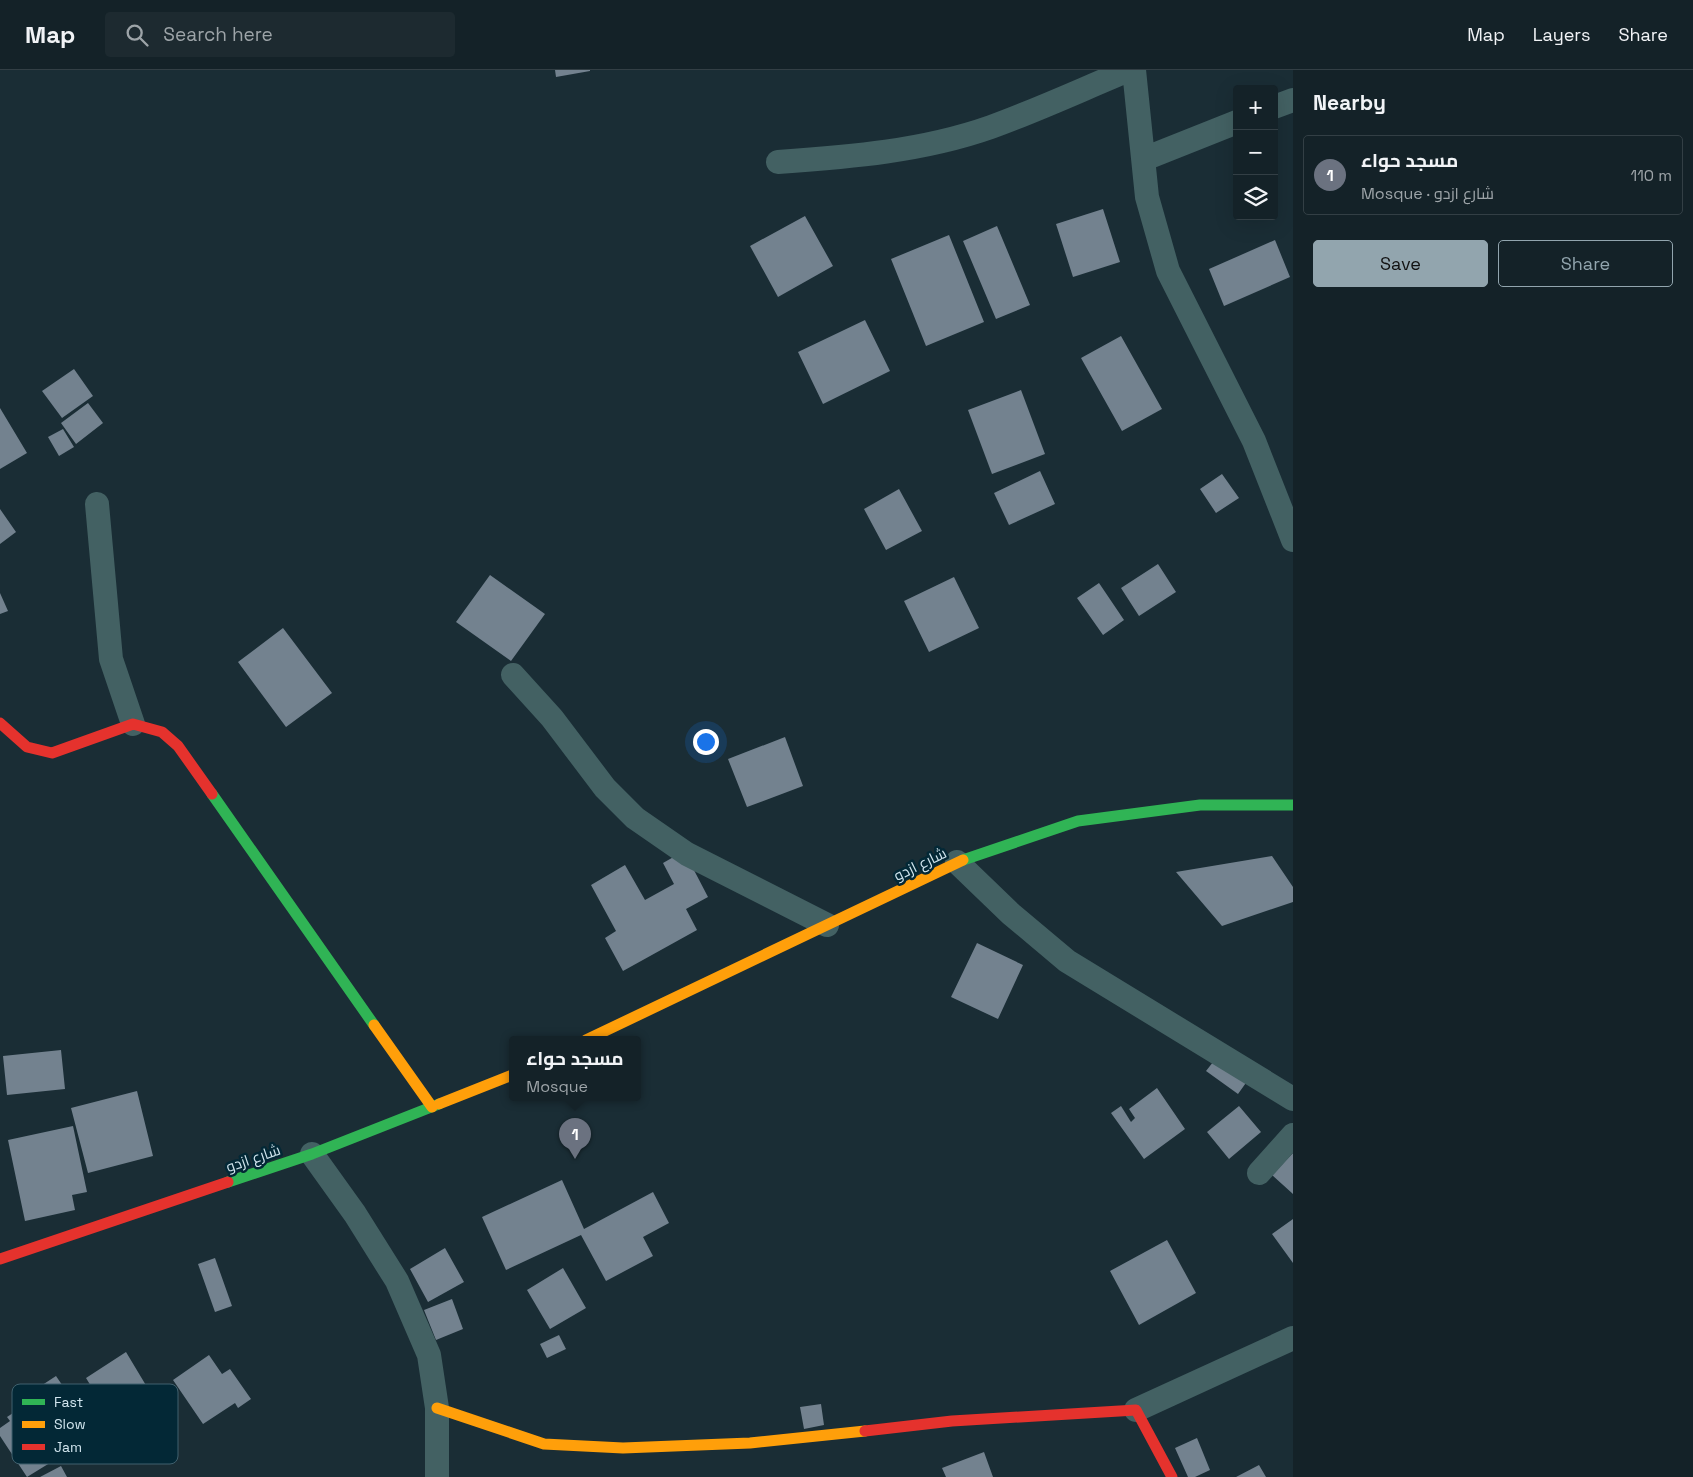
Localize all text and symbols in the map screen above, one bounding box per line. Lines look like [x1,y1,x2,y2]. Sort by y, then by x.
search box [105,12,455,57]
text: Map [25,19,75,50]
icon: search [123,21,151,49]
text: Search here [163,22,273,47]
text: Map [1467,23,1505,46]
text: Layers [1533,23,1590,46]
text: Share [1618,23,1668,46]
map controls [1233,85,1278,220]
button: + [1233,85,1278,130]
text: Nearby [1313,89,1386,116]
button: − [1233,130,1278,175]
text: مسجد حواء [1361,148,1458,173]
text: 1 [1326,165,1334,186]
text: 110 m [1630,165,1672,186]
button: layers [1233,175,1278,220]
text: Mosque · شارع ازدو [1361,183,1494,204]
button: Save [1313,240,1488,287]
button: Share [1498,240,1673,287]
your location [693,729,719,755]
street label: شارع ازدو [891,843,950,887]
popup [509,1036,641,1101]
text: مسجد حواء [526,1046,624,1071]
text: Mosque [526,1076,588,1097]
pin: 1 [559,1118,591,1159]
street label: شارع ازدو [223,1140,283,1178]
legend [12,1384,178,1464]
text: Fast [54,1393,83,1411]
text: Slow [54,1415,86,1433]
text: Jam [54,1438,82,1456]

